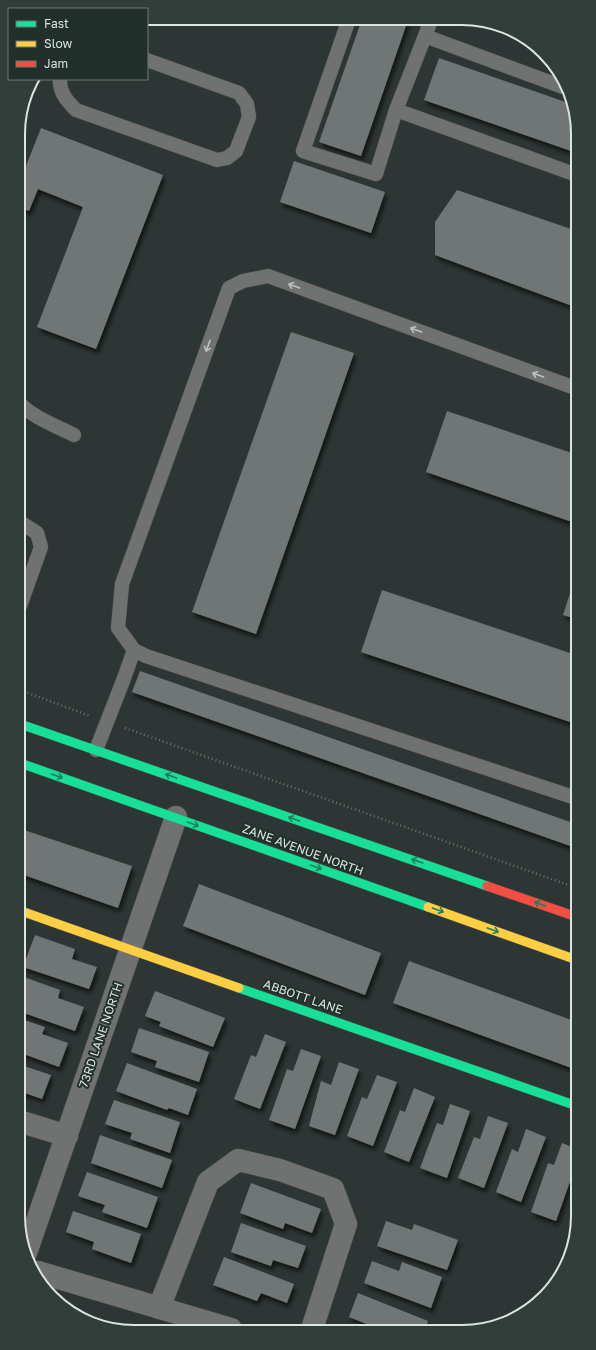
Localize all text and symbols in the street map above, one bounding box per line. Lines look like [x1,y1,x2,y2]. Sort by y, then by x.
legend [8,8,148,80]
text: Fast [44,16,69,31]
text: Slow [44,36,72,51]
text: Jam [44,56,68,71]
one-way arrow [289,281,301,289]
one-way arrow [411,326,423,334]
one-way arrow [204,339,212,351]
one-way arrow [533,370,545,378]
one-way arrow [165,772,178,779]
one-way arrow [51,773,64,780]
one-way arrow [289,814,301,822]
one-way arrow [187,820,199,828]
street label: ZANE AVENUE NORTH [241,821,366,878]
one-way arrow [411,857,423,865]
one-way arrow [309,864,322,871]
one-way arrow [533,900,546,907]
one-way arrow [432,907,444,915]
one-way arrow [486,926,498,934]
street label: ABBOTT LANE [262,976,345,1017]
street label: 73RD LANE NORTH [75,980,126,1089]

